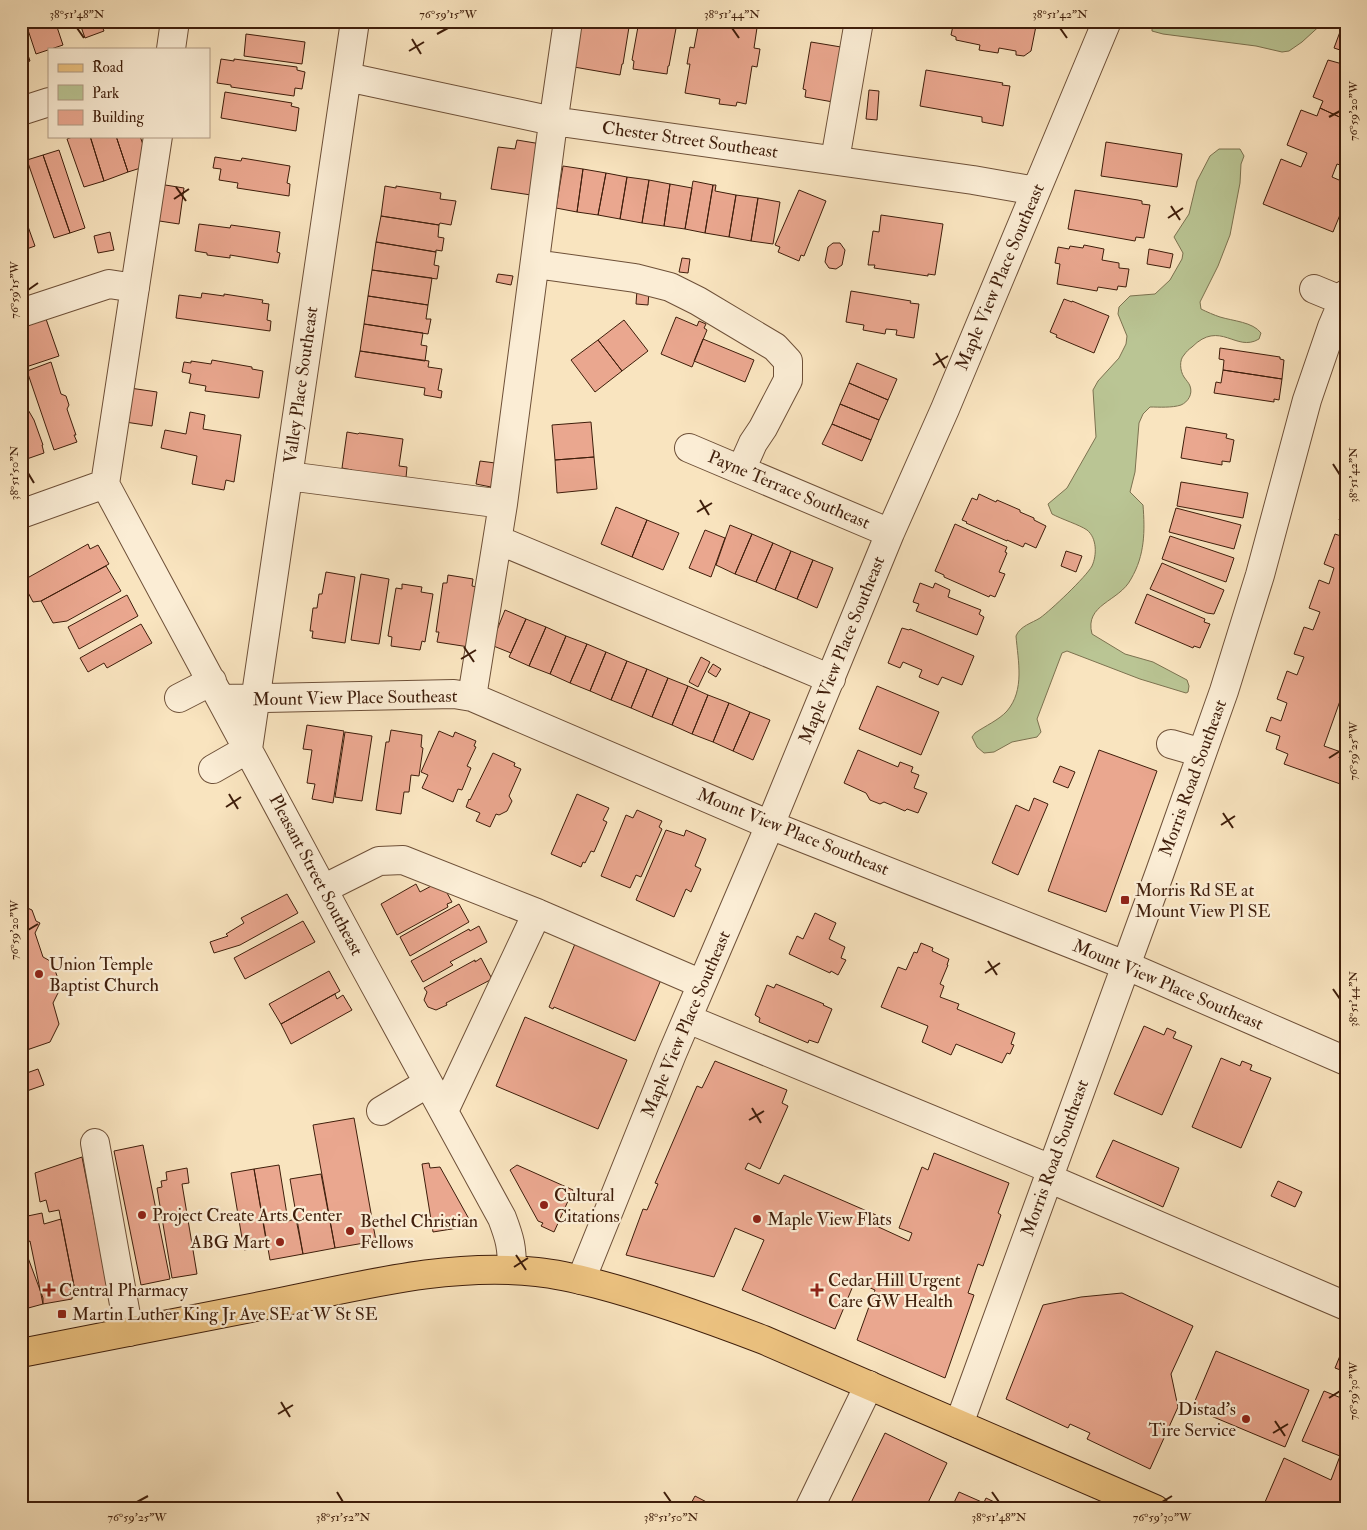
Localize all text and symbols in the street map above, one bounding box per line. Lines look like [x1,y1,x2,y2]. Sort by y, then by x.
text: 38°51'48"N [49,7,105,22]
text: 76°59'15"W [419,7,477,22]
text: 38°51'44"N [704,7,760,22]
text: 38°51'42"N [1032,7,1088,22]
legend [48,48,210,138]
text: Road [92,58,124,77]
text: 76°59'20"W [1346,80,1361,141]
text: Park [92,84,119,103]
text: Building [92,108,144,127]
street label: Chester Street Southeast [601,116,780,164]
street label: Maple View Place Southeast [950,180,1050,374]
text: 76°59'15"W [7,261,22,319]
street label: Valley Place Southeast [279,305,323,465]
street label: Payne Terrace Southeast [704,445,874,535]
text: 38°51'50"N [7,446,22,500]
text: 38°51'42"N [1346,447,1361,503]
street label: Maple View Place Southeast [794,553,890,747]
street label: Mount View Place Southeast [252,685,458,711]
street label: Morris Road Southeast [1154,696,1232,860]
text: 76°59'25"W [1346,721,1361,781]
street label: Mount View Place Southeast [694,783,892,881]
street label: Pleasant Street Southeast [264,790,368,960]
place label: Morris Rd SE at Mount View Pl SE [1135,879,1271,923]
marker: Morris Rd SE at Mount View Pl SE [1119,894,1131,906]
text: 76°59'20"W [7,899,22,960]
street label: Maple View Place Southeast [636,927,736,1121]
street label: Mount View Place Southeast [1069,934,1267,1036]
place label: Union Temple Baptist Church [49,953,159,997]
marker: Union Temple Baptist Church [33,968,45,980]
text: 38°51'44"N [1346,971,1361,1027]
street label: Morris Road Southeast [1016,1076,1094,1240]
place label: Cultural Citations [554,1184,620,1228]
marker: Cultural Citations [538,1199,550,1211]
place label: Project Create Arts Center [152,1204,342,1227]
place label: Maple View Flats [767,1208,892,1231]
marker: Project Create Arts Center [136,1209,148,1221]
place label: Bethel Christian Fellows [360,1210,478,1254]
marker: Maple View Flats [751,1213,763,1225]
marker: Bethel Christian Fellows [344,1225,356,1237]
place label: ABG Mart [190,1231,270,1254]
marker: ABG Mart [274,1236,286,1248]
place label: Cedar Hill Urgent Care GW Health [828,1269,961,1313]
place label: Central Pharmacy [59,1279,189,1302]
marker: Cedar Hill Urgent Care GW Health [810,1283,824,1297]
marker: Central Pharmacy [43,1284,55,1296]
place label: Martin Luther King Jr Ave SE at W St SE [72,1303,378,1326]
marker: Martin Luther King Jr Ave SE at W St SE [56,1308,68,1320]
text: 76°59'30"W [1346,1361,1361,1420]
place label: Distad's Tire Service [1148,1398,1236,1442]
marker: Distad's Tire Service [1240,1413,1252,1425]
text: 76°59'25"W [107,1510,167,1525]
text: 38°51'52"N [316,1510,370,1525]
text: 38°51'50"N [644,1510,698,1525]
text: 38°51'48"N [971,1510,1027,1525]
text: 76°59'30"W [1133,1510,1192,1525]

